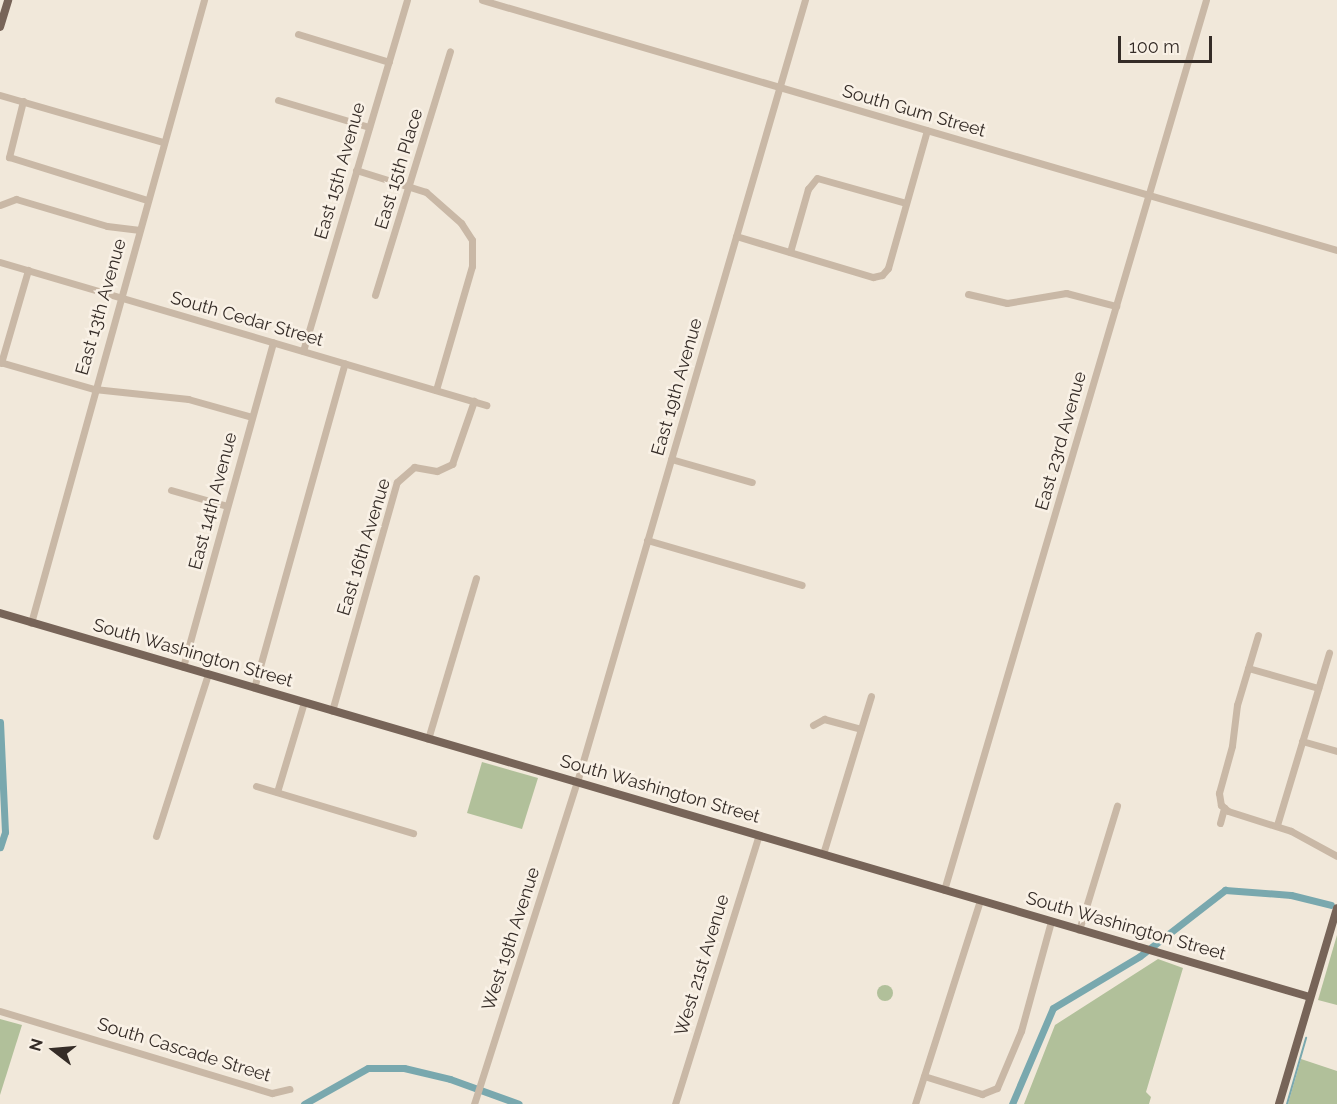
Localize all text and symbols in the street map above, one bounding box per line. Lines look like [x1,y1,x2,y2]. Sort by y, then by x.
scale bar [1121,24,1216,62]
text: 100 m [1129,36,1180,57]
street label: South Gum Street [840,80,988,142]
street label: East 15th Avenue [310,100,370,242]
street label: East 15th Place [370,106,428,232]
street label: East 13th Avenue [71,236,131,378]
street label: South Cedar Street [168,287,326,351]
street label: East 19th Avenue [647,316,707,458]
street label: East 23rd Avenue [1031,369,1091,513]
street label: East 14th Avenue [184,430,242,572]
street label: East 16th Avenue [333,476,395,618]
street label: South Washington Street [90,614,296,692]
street label: South Washington Street [557,750,763,828]
street label: West 19th Avenue [478,864,544,1014]
street label: South Washington Street [1023,887,1229,965]
street label: West 21st Avenue [670,892,734,1038]
street label: South Cascade Street [95,1013,273,1087]
north arrow [24,1020,84,1080]
text: N [25,1036,47,1053]

